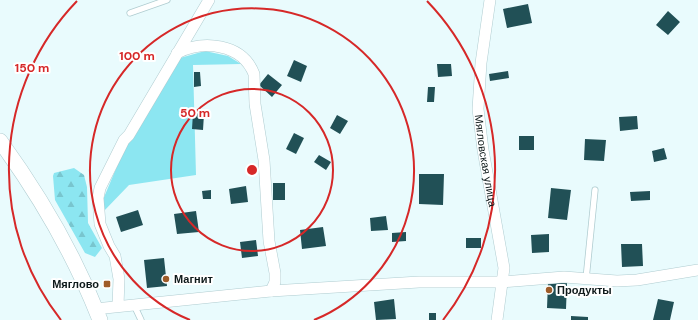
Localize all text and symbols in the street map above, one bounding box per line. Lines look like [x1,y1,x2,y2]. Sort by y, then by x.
text: 100 m [119,48,155,64]
text: 150 m [15,60,49,76]
text: 50 m [180,105,210,121]
street label: Мягловская улица [472,114,500,209]
centre of rings [245,163,259,177]
place label: Магнит [174,272,213,286]
marker: Магнит [161,274,171,284]
place label: Мяглово [52,277,99,291]
marker: Мяглово [102,279,112,289]
place label: Продукты [557,283,612,297]
marker: Продукты [544,285,554,295]

